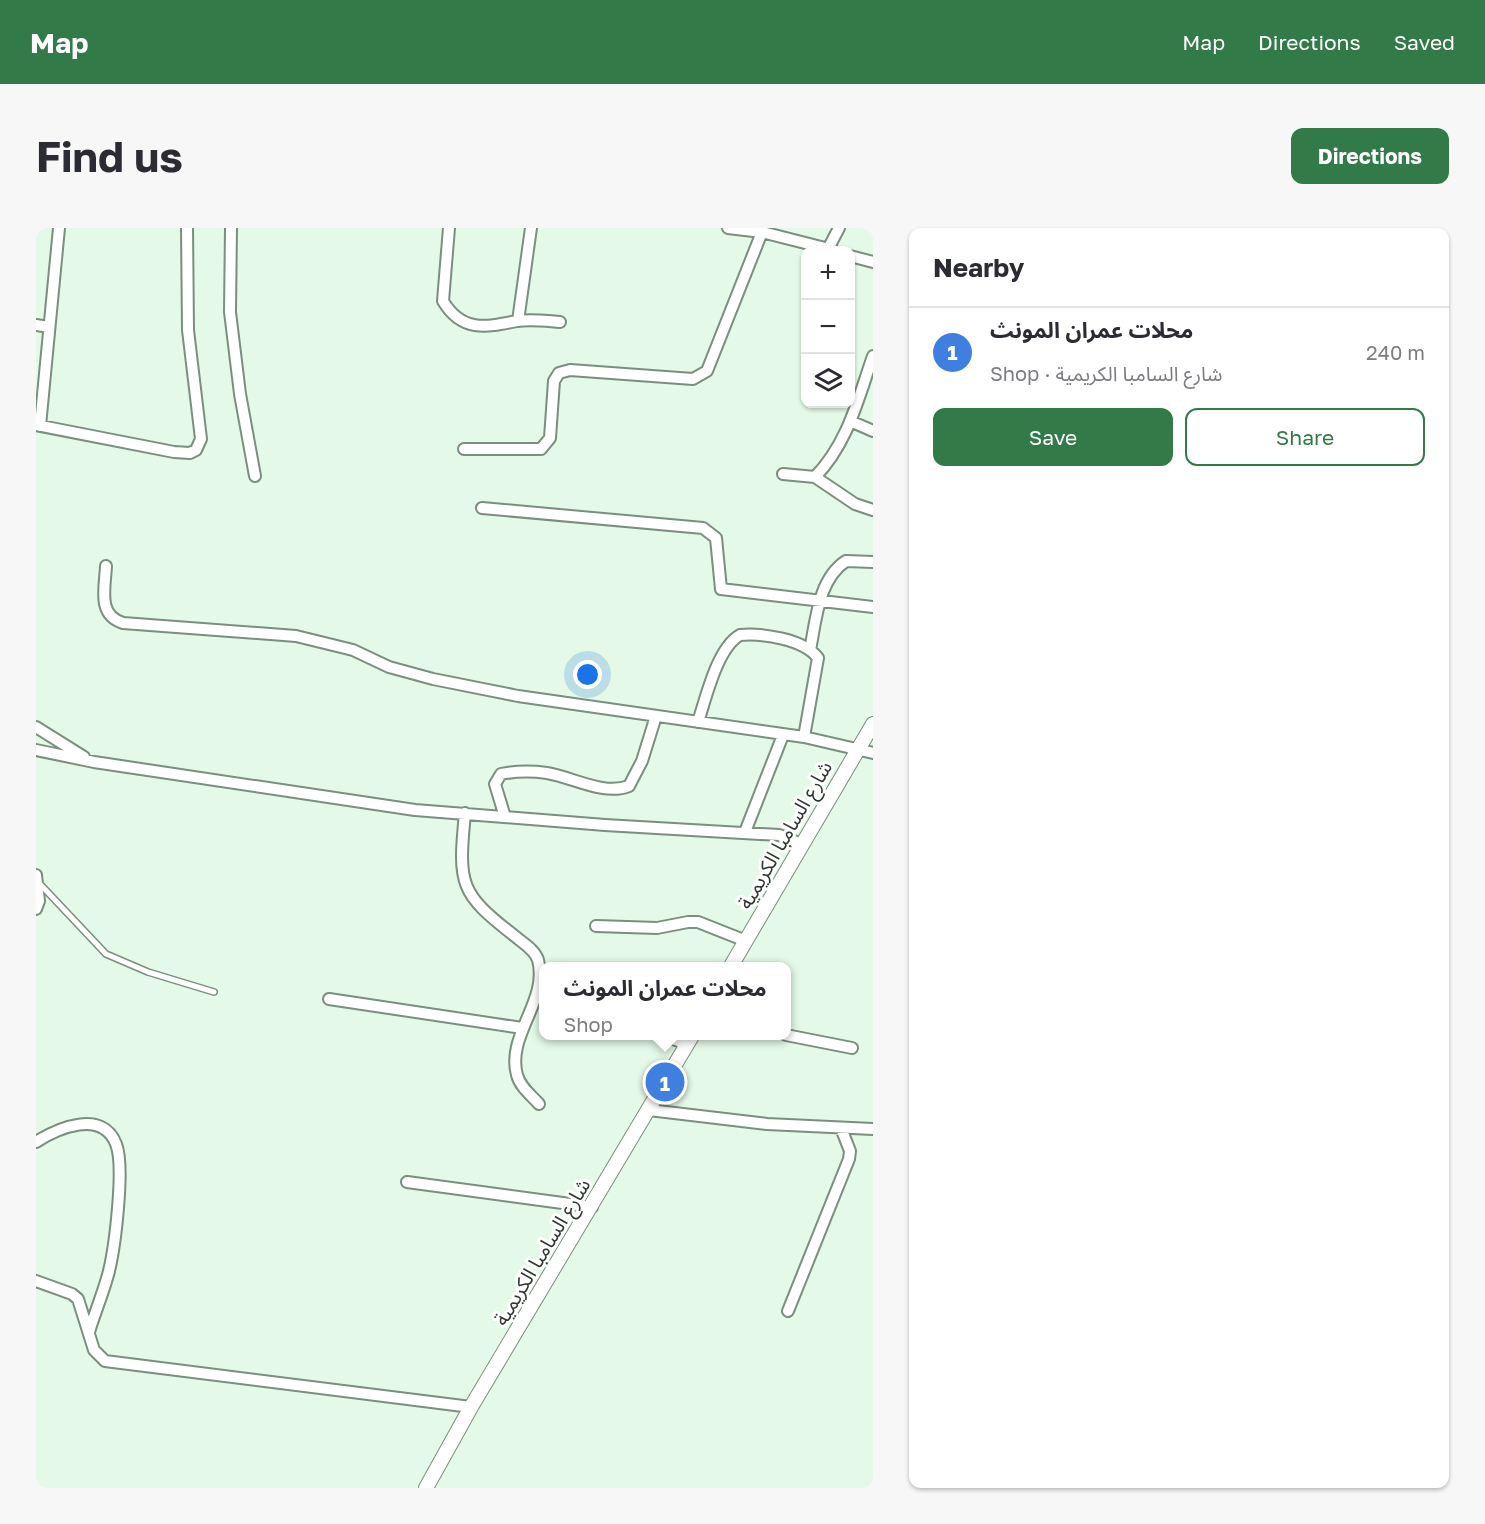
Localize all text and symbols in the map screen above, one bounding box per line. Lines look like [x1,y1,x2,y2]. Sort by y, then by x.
text: Map [30,26,88,59]
text: Map [1182,29,1225,55]
text: Directions [1258,29,1361,55]
text: Saved [1394,29,1455,55]
button: Directions [1291,128,1449,184]
text: Find us [36,131,183,181]
map controls [801,246,855,408]
button: + [801,246,855,300]
text: Nearby [933,252,1024,283]
button: − [801,300,855,354]
text: محلات عمران المونث [990,316,1193,343]
text: 1 [947,340,958,364]
text: 240 m [1366,340,1425,364]
button: layers [801,354,855,408]
text: Shop · شارع السامبا الكريمية [990,361,1223,385]
button: Save [933,408,1173,466]
button: Share [1185,408,1425,466]
your location [573,660,602,689]
street label: شارع السامبا الكريمية [732,756,840,915]
popup [539,962,791,1040]
text: محلات عمران المونث [563,974,767,1001]
text: Shop [563,1012,613,1036]
pin: 1 [646,1060,684,1104]
street label: شارع السامبا الكريمية [488,1174,598,1331]

